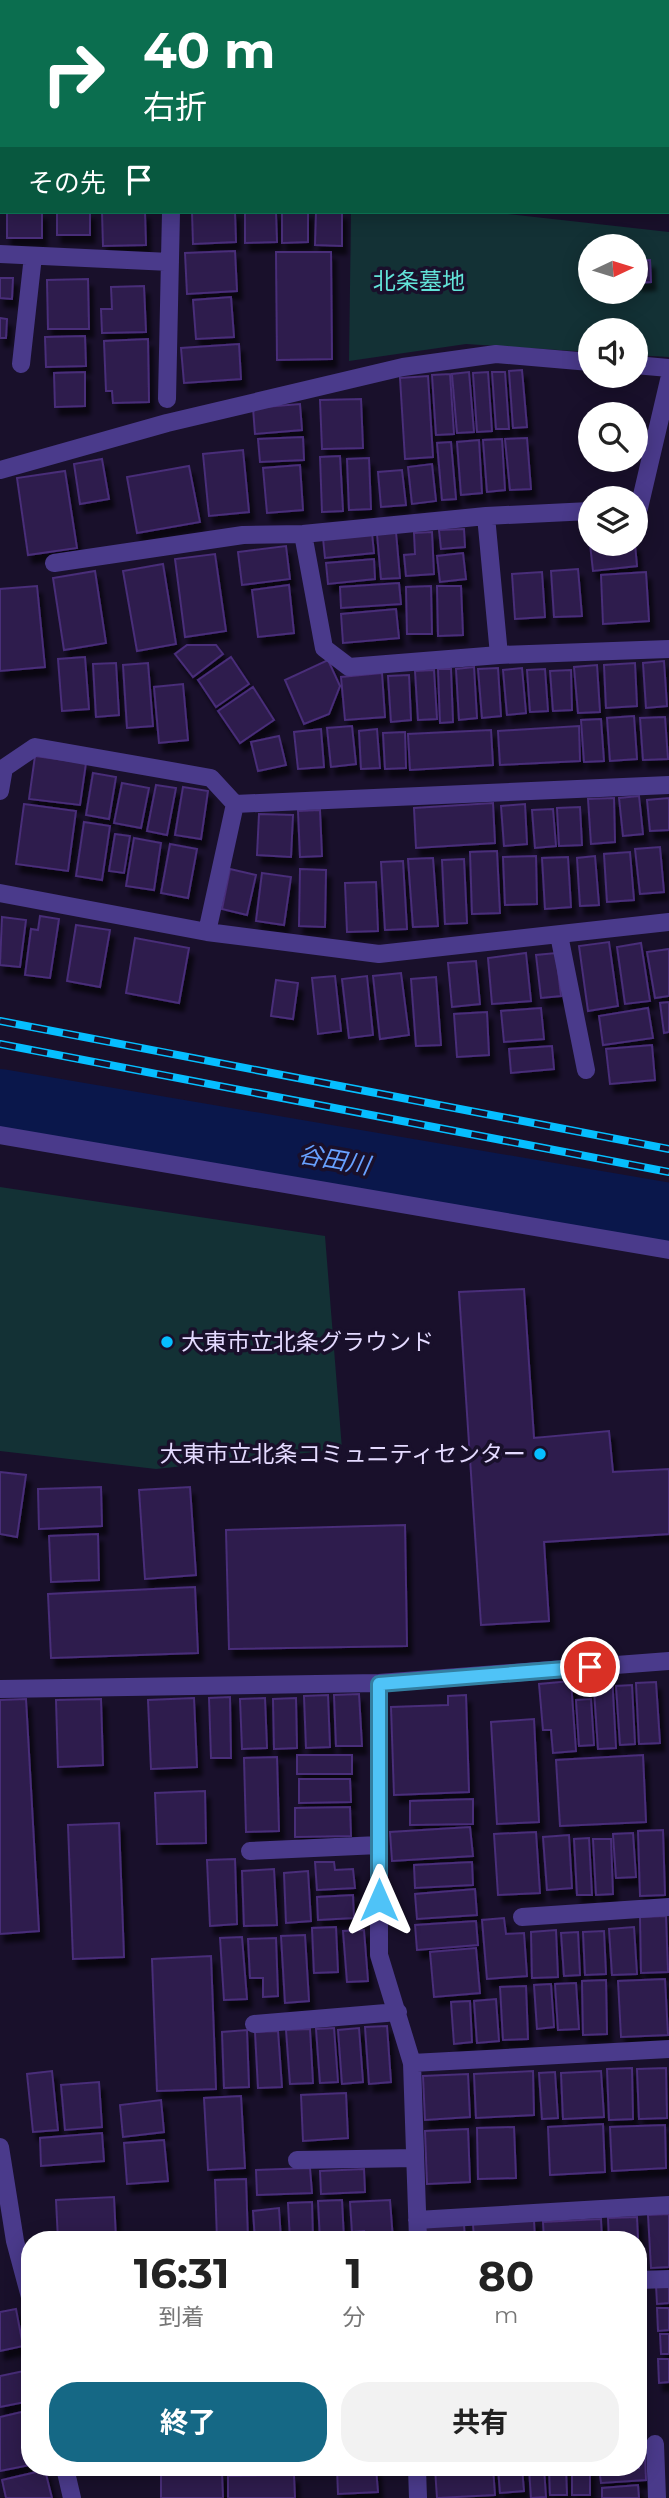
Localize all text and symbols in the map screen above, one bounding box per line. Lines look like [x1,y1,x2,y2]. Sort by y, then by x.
text: 40 m [143,21,275,80]
icon: right [28,28,119,119]
text: 右折 [143,87,207,126]
icon: arrive [120,161,158,199]
text: その先 [28,167,106,199]
north arrow [578,234,648,304]
map controls [578,234,648,556]
park label: 北条墓地 [373,267,465,295]
button: sound [578,318,648,388]
button: search [578,402,648,472]
button: layers [578,486,648,556]
water label: 谷田川 [296,1139,375,1181]
place label: 大東市立北条グラウンド [181,1328,434,1356]
marker: 大東市立北条グラウンド [159,1334,175,1350]
place label: 大東市立北条コミュニティセンター [159,1440,526,1468]
marker: 大東市立北条コミュニティセンター [532,1446,548,1462]
pin [560,1637,620,1697]
icon: arrive [571,1648,609,1686]
position arrow [342,1863,416,1937]
text: 16:31 [134,2247,229,2299]
text: 1 [345,2247,362,2299]
text: 80 [478,2250,534,2302]
text: m [494,2301,518,2329]
text: 到着 [159,2303,205,2331]
text: 分 [342,2303,365,2331]
button: 終了 [49,2382,327,2462]
button: 共有 [341,2382,619,2462]

